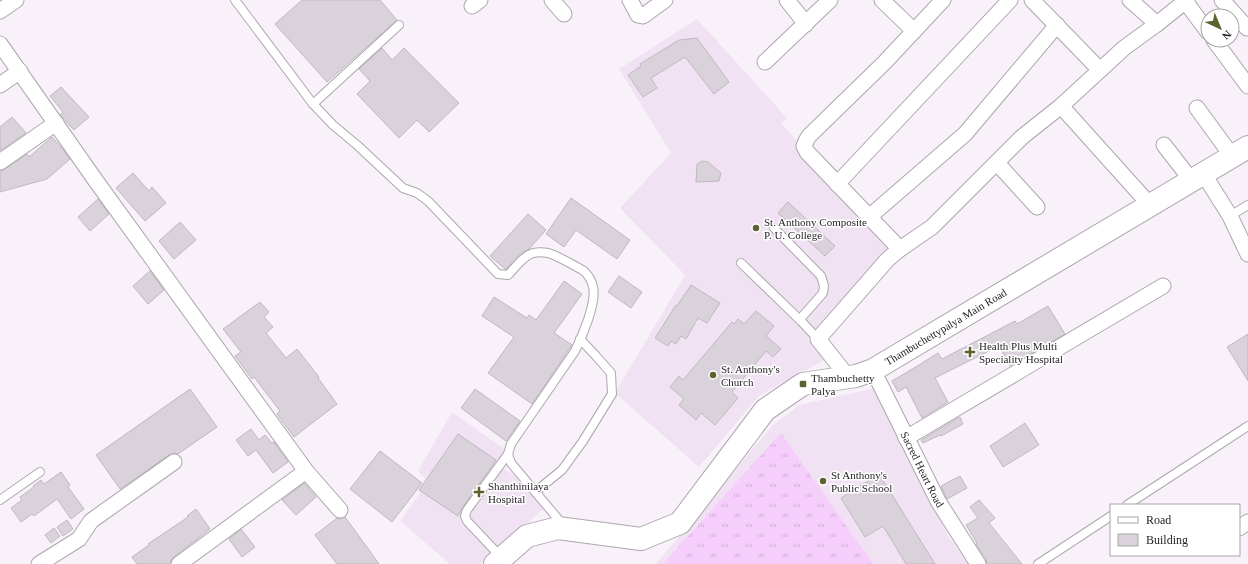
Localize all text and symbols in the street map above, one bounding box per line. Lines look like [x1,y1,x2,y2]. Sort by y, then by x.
north arrow [1200,8,1240,48]
text: N [1220,28,1234,42]
place label: St. Anthony Composite P. U. College [764,216,867,241]
marker: St. Anthony Composite P. U. College [751,223,761,233]
street label: Thambuchettypalya Main Road [883,286,1009,368]
place label: Health Plus Multi Speciality Hospital [979,340,1063,365]
marker: Health Plus Multi Speciality Hospital [964,346,976,358]
place label: St. Anthony's Church [721,363,780,388]
marker: St. Anthony's Church [708,370,718,380]
place label: Thambuchetty Palya [811,372,875,397]
marker: Thambuchetty Palya [798,379,808,389]
street label: Sacred Heart Road [898,430,947,510]
place label: St Anthony's Public School [831,469,892,494]
marker: St Anthony's Public School [818,476,828,486]
place label: Shanthinilaya Hospital [488,480,549,505]
marker: Shanthinilaya Hospital [473,486,485,498]
legend [1110,504,1240,556]
text: Road [1146,513,1171,527]
text: Building [1146,533,1188,547]

